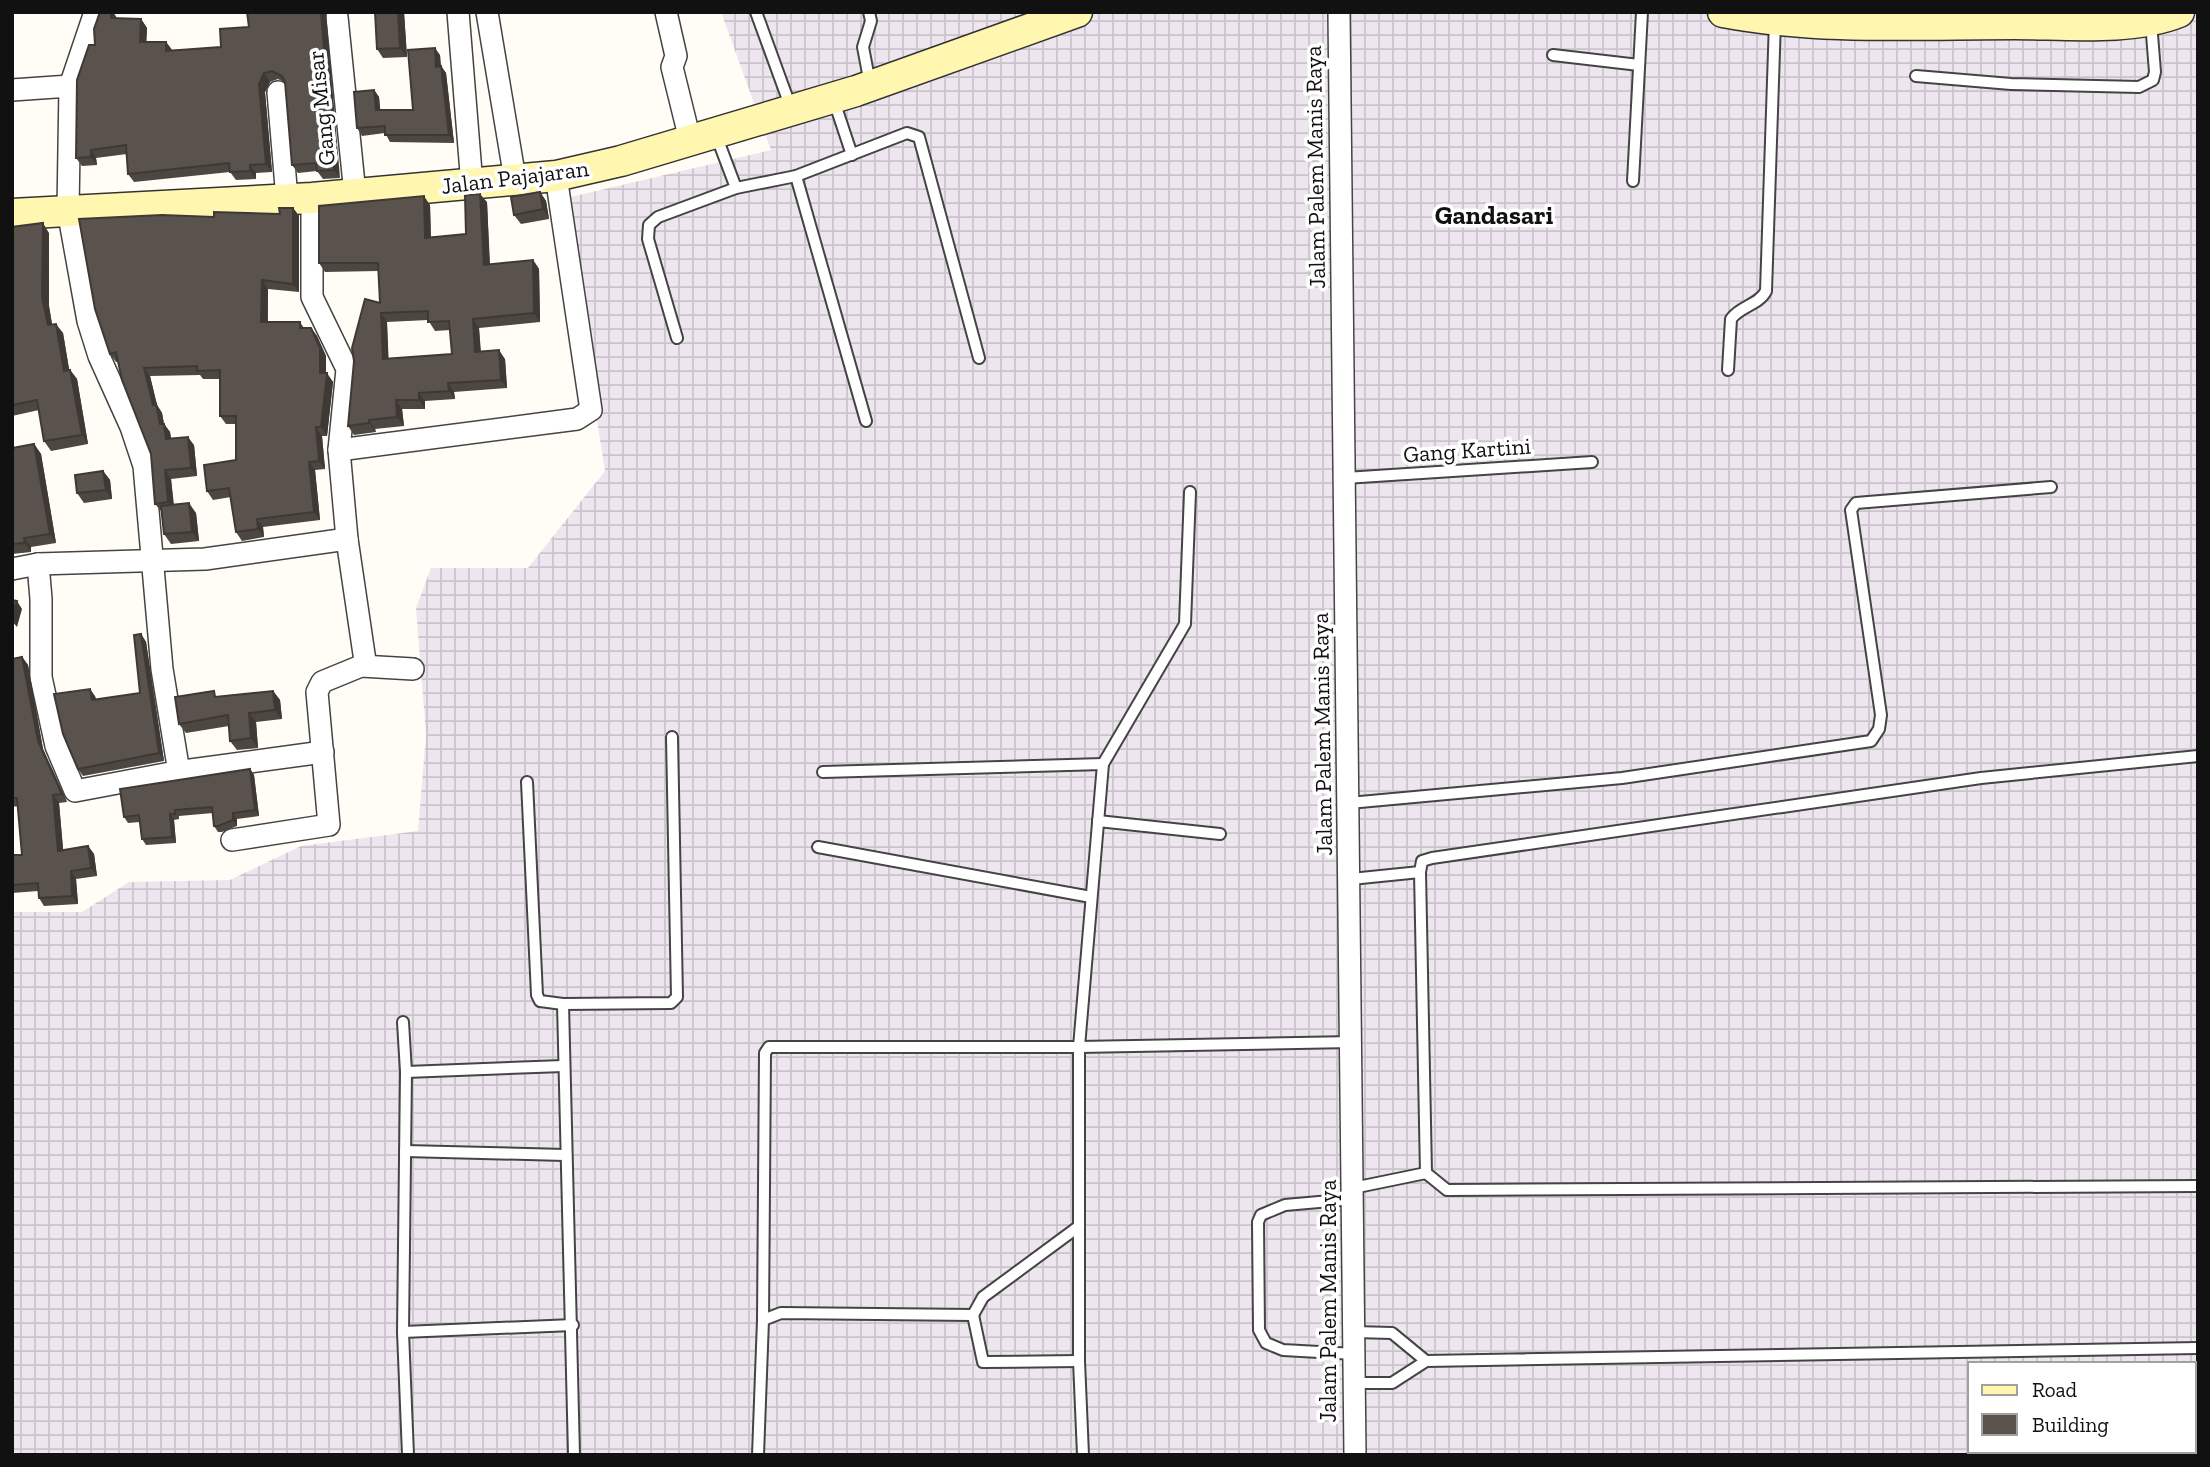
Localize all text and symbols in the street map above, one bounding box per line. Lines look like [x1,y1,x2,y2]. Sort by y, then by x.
street label: Jalam Palem Manis Raya [1299,45,1331,289]
street label: Gang Misar [301,49,341,167]
street label: Jalan Pajajaran [440,154,590,200]
district label: Gandasari [1435,199,1554,231]
street label: Gang Kartini [1402,432,1532,468]
street label: Jalam Palem Manis Raya [1306,612,1338,856]
street label: Jalam Palem Manis Raya [1314,1179,1342,1423]
legend [1968,1362,2196,1453]
text: Road [2032,1377,2078,1402]
text: Building [2032,1412,2109,1437]

